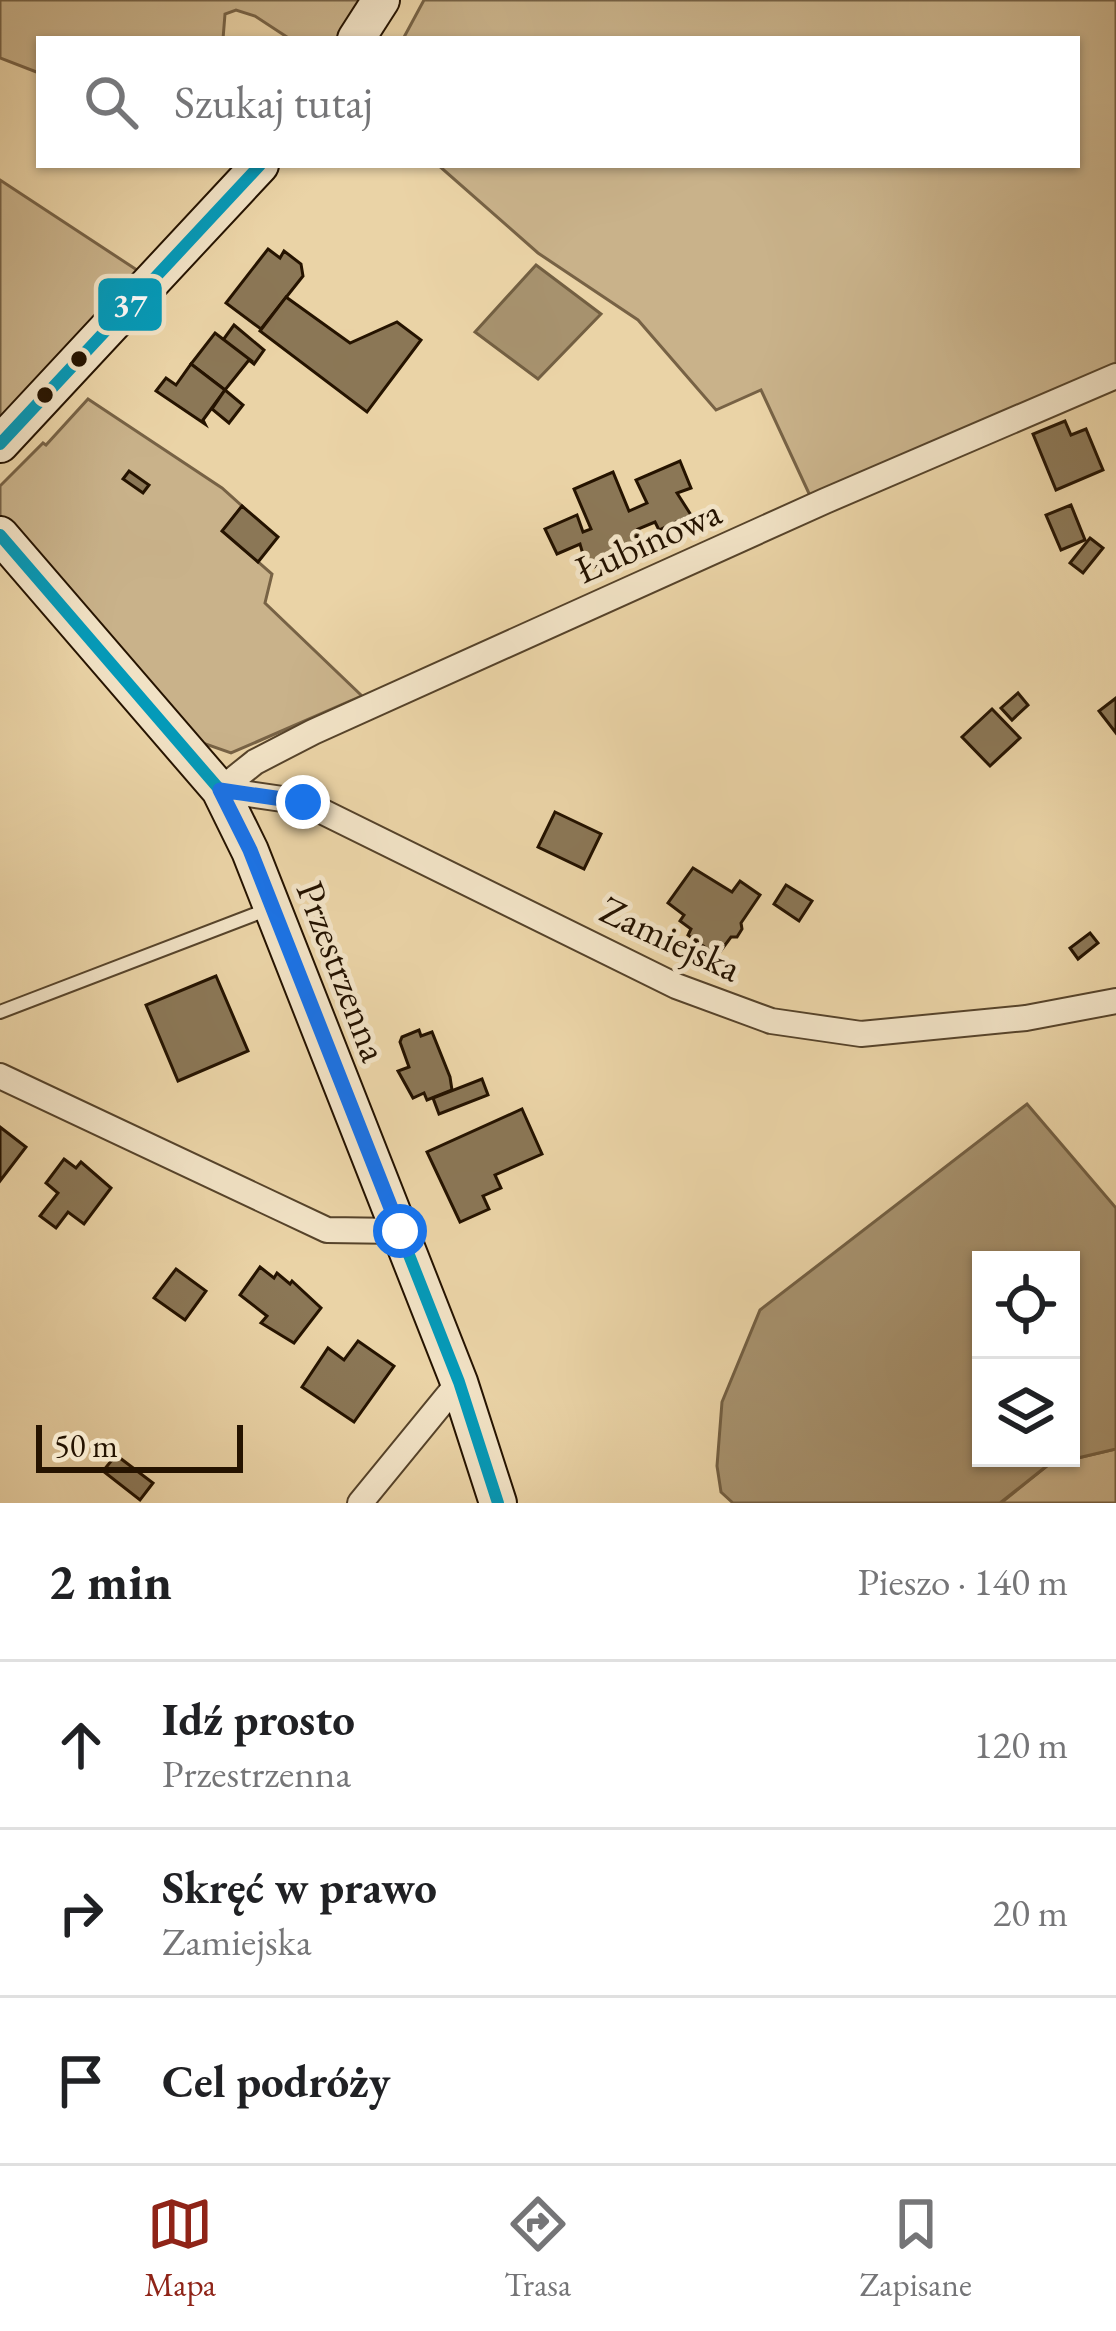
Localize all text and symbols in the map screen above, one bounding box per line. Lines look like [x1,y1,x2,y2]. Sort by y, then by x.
search box [36,36,1080,168]
icon: search [78,69,144,135]
text: Szukaj tutaj [174,73,373,131]
line badge: 37 [96,276,164,333]
text: 37 [113,283,148,326]
unlabelled marker [68,348,90,370]
unlabelled marker [34,384,56,406]
street label: Łubinowa [567,486,729,595]
route end [276,775,330,829]
street label: Przestrzenna [285,874,400,1069]
street label: Zamiejska [592,884,750,993]
route start [373,1204,427,1258]
map controls [972,1251,1080,1467]
button: locate [972,1251,1080,1359]
button: layers [972,1359,1080,1467]
scale bar [36,1419,243,1472]
text: 50 m [54,1424,118,1467]
text: 2 min [48,1548,172,1614]
text: Pieszo · 140 m [857,1556,1068,1607]
text: Idź prosto [162,1690,355,1748]
icon: ahead [48,1712,114,1778]
text: 120 m [974,1719,1068,1770]
text: Przestrzenna [162,1748,351,1799]
text: Skręć w prawo [162,1858,437,1916]
icon: right [48,1880,114,1946]
text: 20 m [992,1887,1068,1938]
text: Zamiejska [162,1916,311,1967]
icon: arrive [48,2048,114,2114]
text: Cel podróży [162,2052,390,2110]
tab: Mapa [144,2191,216,2306]
tab: Trasa [504,2191,571,2306]
tab: Zapisane [859,2191,972,2306]

